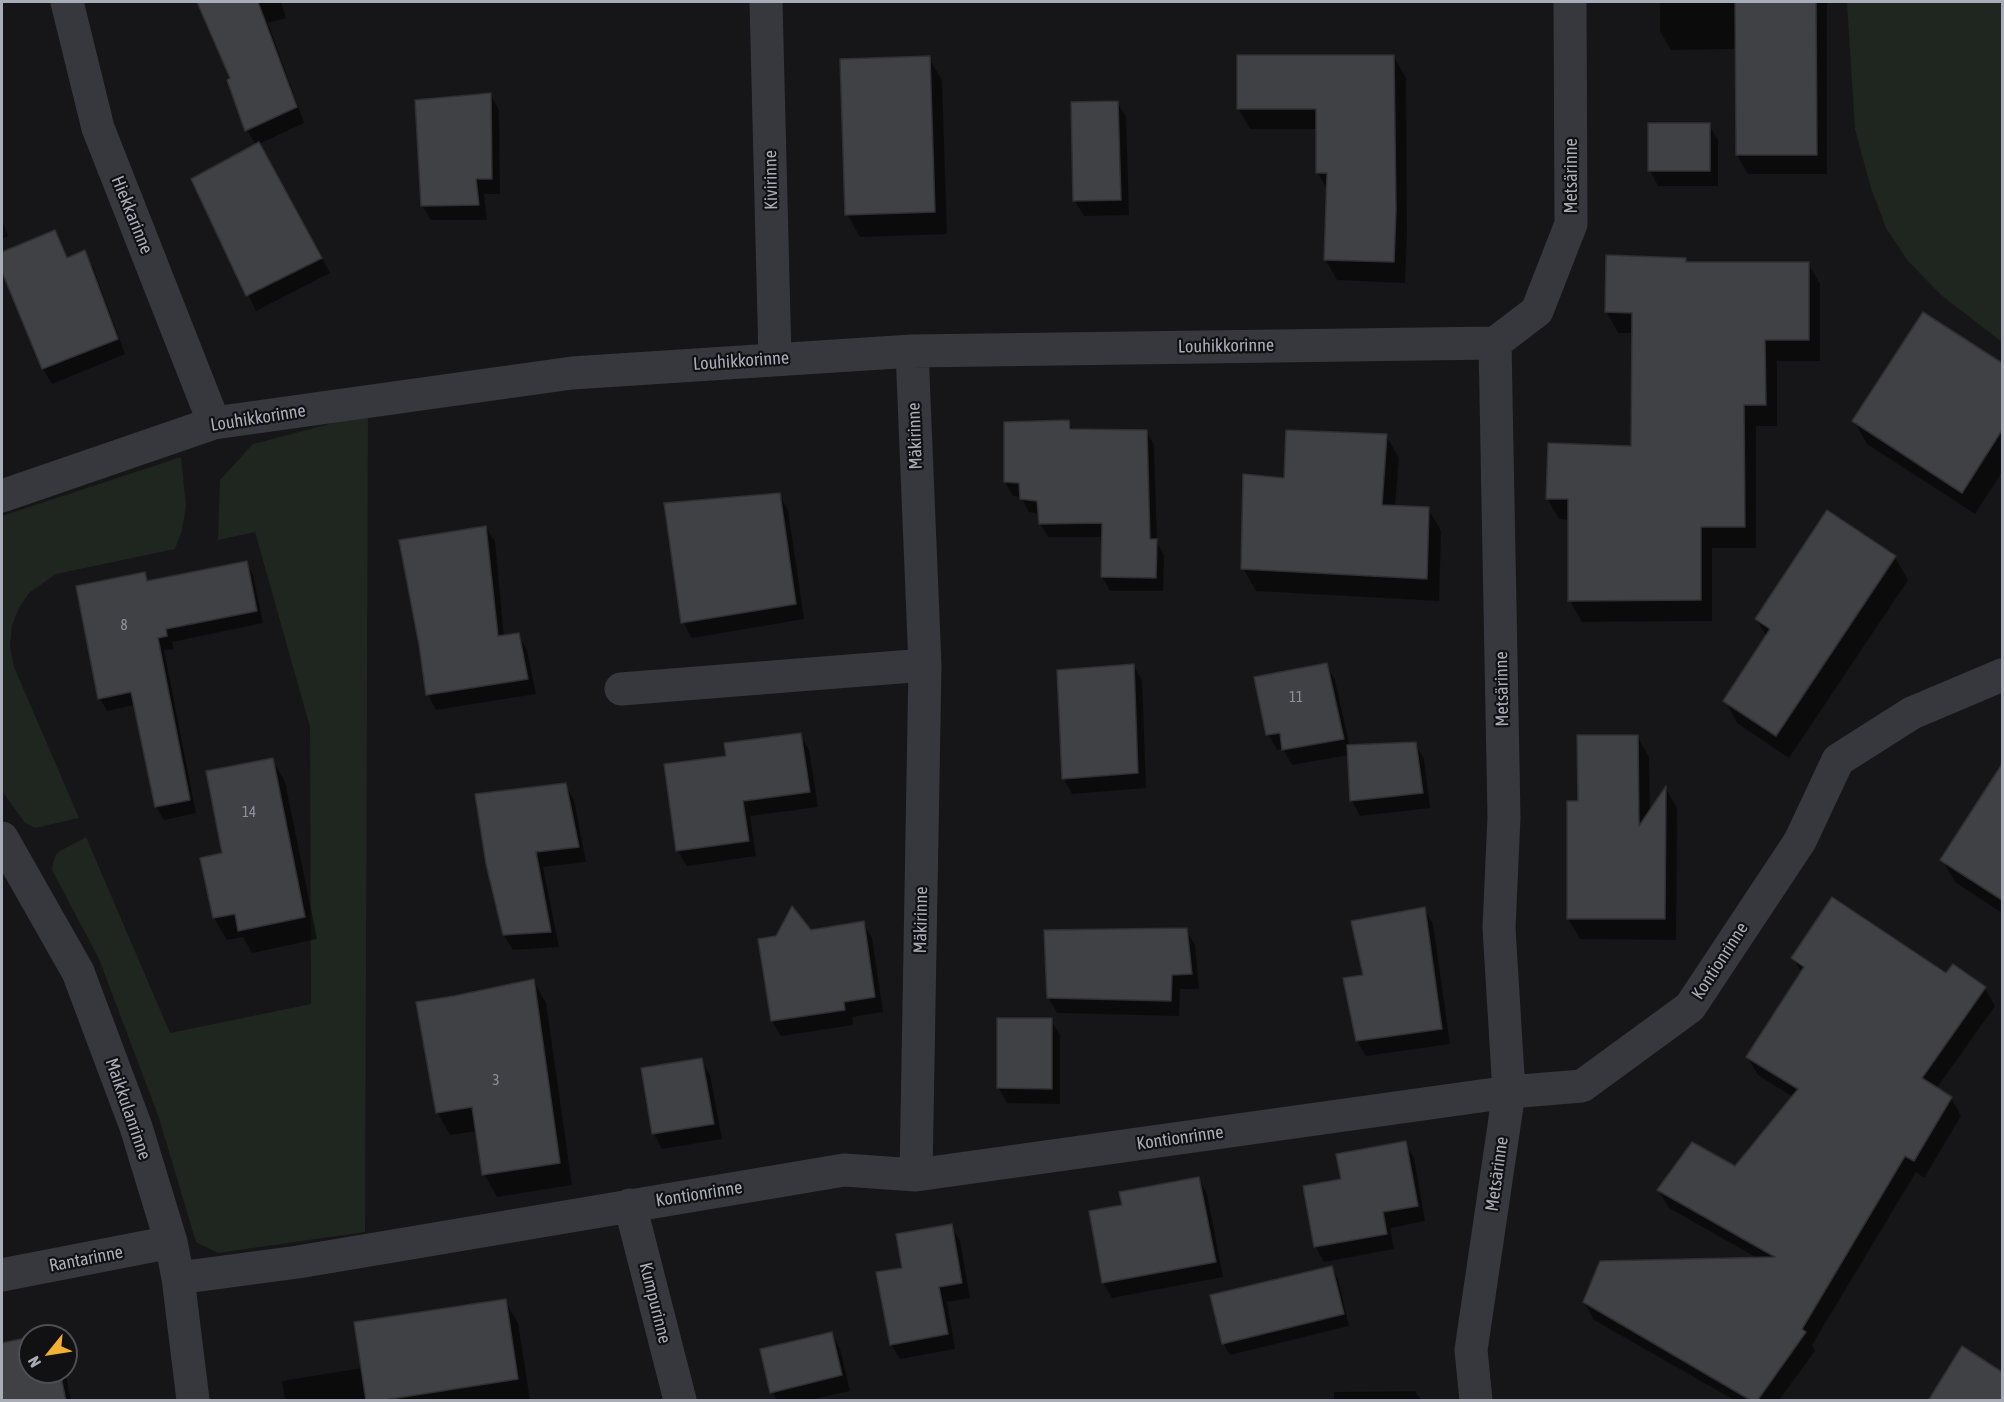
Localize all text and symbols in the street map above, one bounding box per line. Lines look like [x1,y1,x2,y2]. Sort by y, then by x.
street label: Metsärinne [1560,138,1582,214]
street label: Kivirinne [760,150,782,210]
street label: Hiekkarinne [107,173,157,257]
street label: Louhikkorinne [1178,334,1274,358]
street label: Louhikkorinne [692,347,790,375]
street label: Louhikkorinne [209,400,307,436]
street label: Mäkirinne [903,402,927,470]
house number: 8 [120,616,128,634]
street label: Metsärinne [1491,651,1513,727]
house number: 11 [1289,688,1303,706]
house number: 14 [242,803,256,821]
street label: Mäkirinne [910,886,932,954]
street label: Kontionrinne [1687,919,1753,1003]
street label: Maikkulanrinne [101,1055,155,1163]
house number: 3 [492,1071,500,1089]
street label: Kontionrinne [1135,1121,1225,1155]
street label: Metsärinne [1481,1135,1513,1213]
street label: Kontionrinne [654,1177,744,1211]
street label: Rantarinne [47,1241,125,1277]
street label: Kumpurinne [635,1260,675,1346]
north arrow [18,1324,78,1384]
text: N [24,1353,44,1371]

